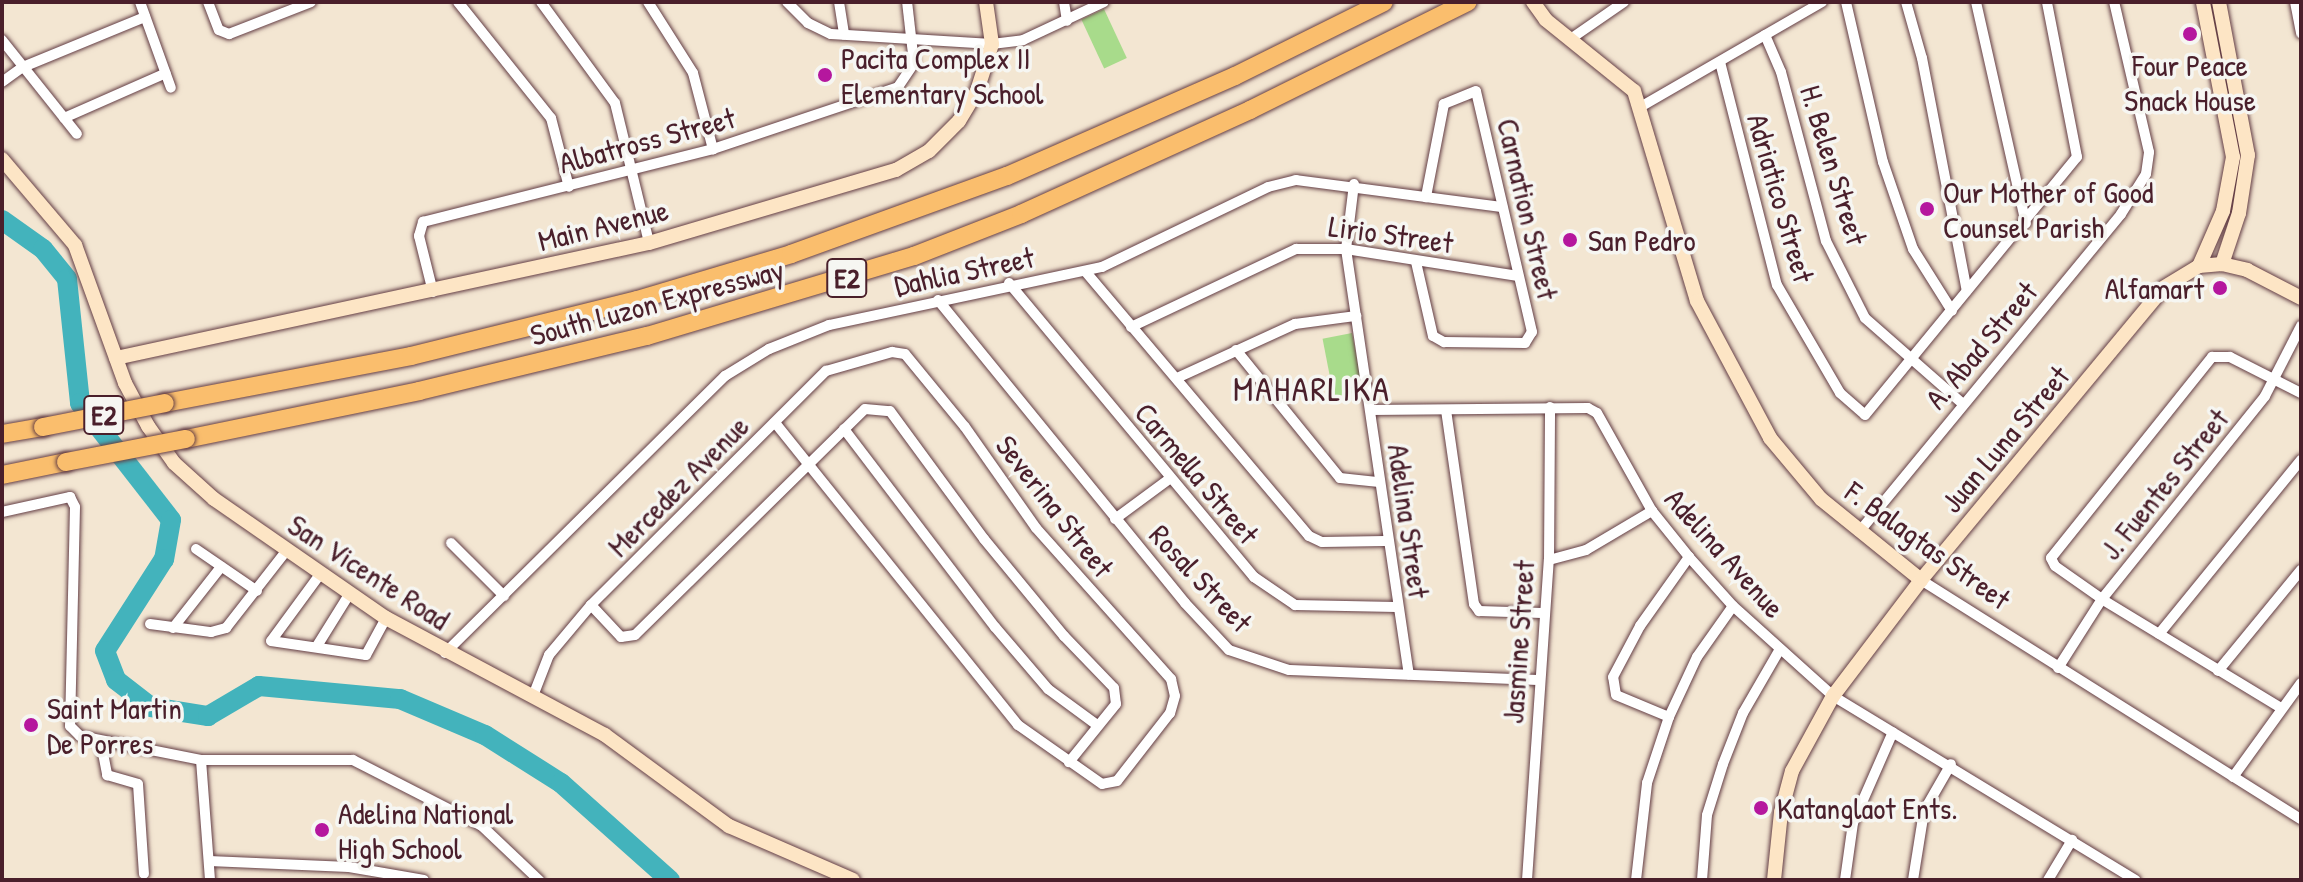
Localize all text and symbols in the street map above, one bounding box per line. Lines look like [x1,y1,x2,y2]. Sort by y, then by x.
marker: Four Peace Snack House [2181,25,2199,43]
place label: Pacita Complex II Elementary School [841,40,1043,110]
place label: Four Peace Snack House [2124,47,2256,118]
marker: Pacita Complex II Elementary School [816,66,834,84]
street label: H. Belen Street [1793,81,1875,249]
street label: Albatross Street [555,99,739,181]
street label: Adriatico Street [1740,109,1822,287]
street label: Carnation Street [1490,115,1566,303]
place label: Our Mother of Good Counsel Parish [1943,174,2153,244]
street label: Main Avenue [534,191,672,259]
marker: Our Mother of Good Counsel Parish [1918,200,1936,218]
street label: Lirio Street [1327,207,1455,261]
place label: San Pedro [1588,222,1696,258]
marker: San Pedro [1559,229,1581,251]
street label: Dahlia Street [891,239,1037,303]
street label: South Luzon Expressway [526,251,788,353]
road number: E2 [825,254,869,302]
place label: Alfamart [2105,270,2204,306]
street label: A. Abad Street [1917,274,2045,416]
marker: Alfamart [2211,279,2229,297]
street label: Juan Luna Street [1933,358,2077,520]
district label: MAHARLIKA [1233,370,1391,410]
road number: E2 [82,391,126,439]
street label: Carmella Street [1127,395,1267,551]
street label: J. Fuentes Street [2092,401,2236,567]
street label: Mercedez Avenue [600,408,756,564]
street label: Severina Street [988,428,1122,584]
street label: Adelina Street [1380,442,1438,600]
street label: F. Balagtas Street [1839,473,2017,617]
street label: Adelina Avenue [1658,481,1792,625]
street label: San Vicente Road [282,507,456,637]
street label: Rosal Street [1142,517,1260,639]
street label: Jasmine Street [1494,559,1542,725]
place label: Saint Martin De Porres [47,690,182,760]
marker: Saint Martin De Porres [22,716,40,734]
place label: Katanglaot Ents. [1777,790,1958,826]
place label: Adelina National High School [338,795,513,866]
marker: Katanglaot Ents. [1752,799,1770,817]
marker: Adelina National High School [313,821,331,839]

